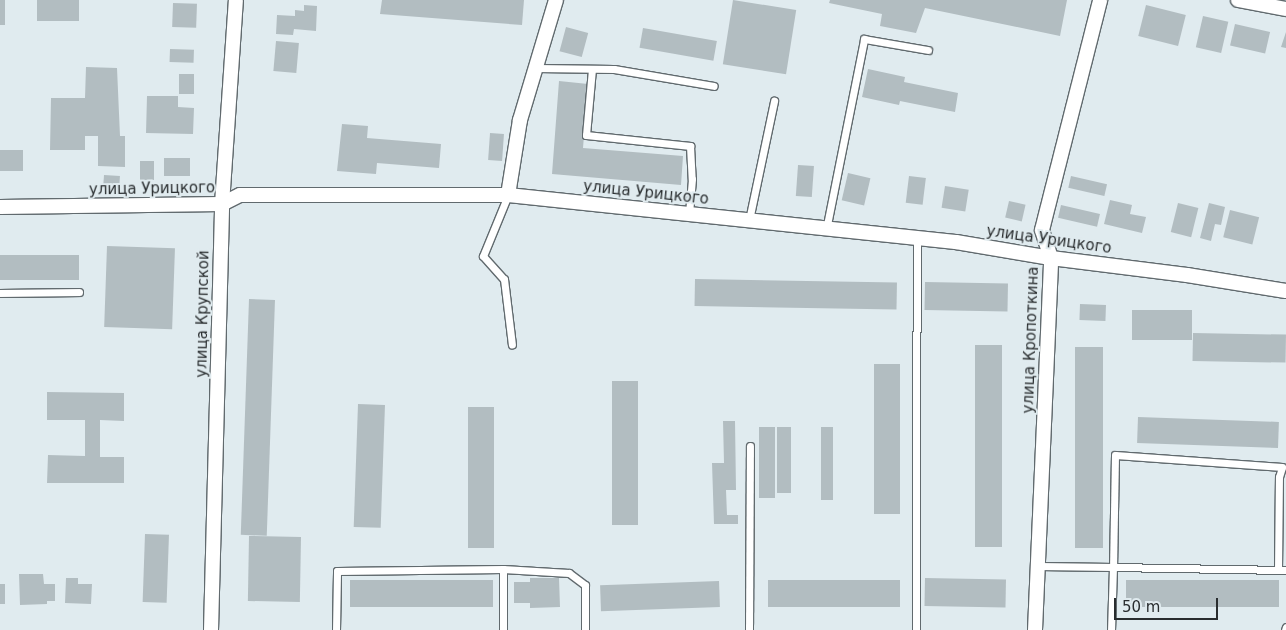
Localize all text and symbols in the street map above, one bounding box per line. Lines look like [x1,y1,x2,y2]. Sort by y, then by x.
street label: улица Урицкого [582,177,710,209]
street label: улица Урицкого [89,179,215,199]
street label: улица Урицкого [985,222,1113,258]
street label: улица Крупской [193,250,213,378]
street label: улица Кропоткина [1019,266,1043,414]
scale bar [1116,588,1220,620]
text: 50 m [1122,598,1160,616]

